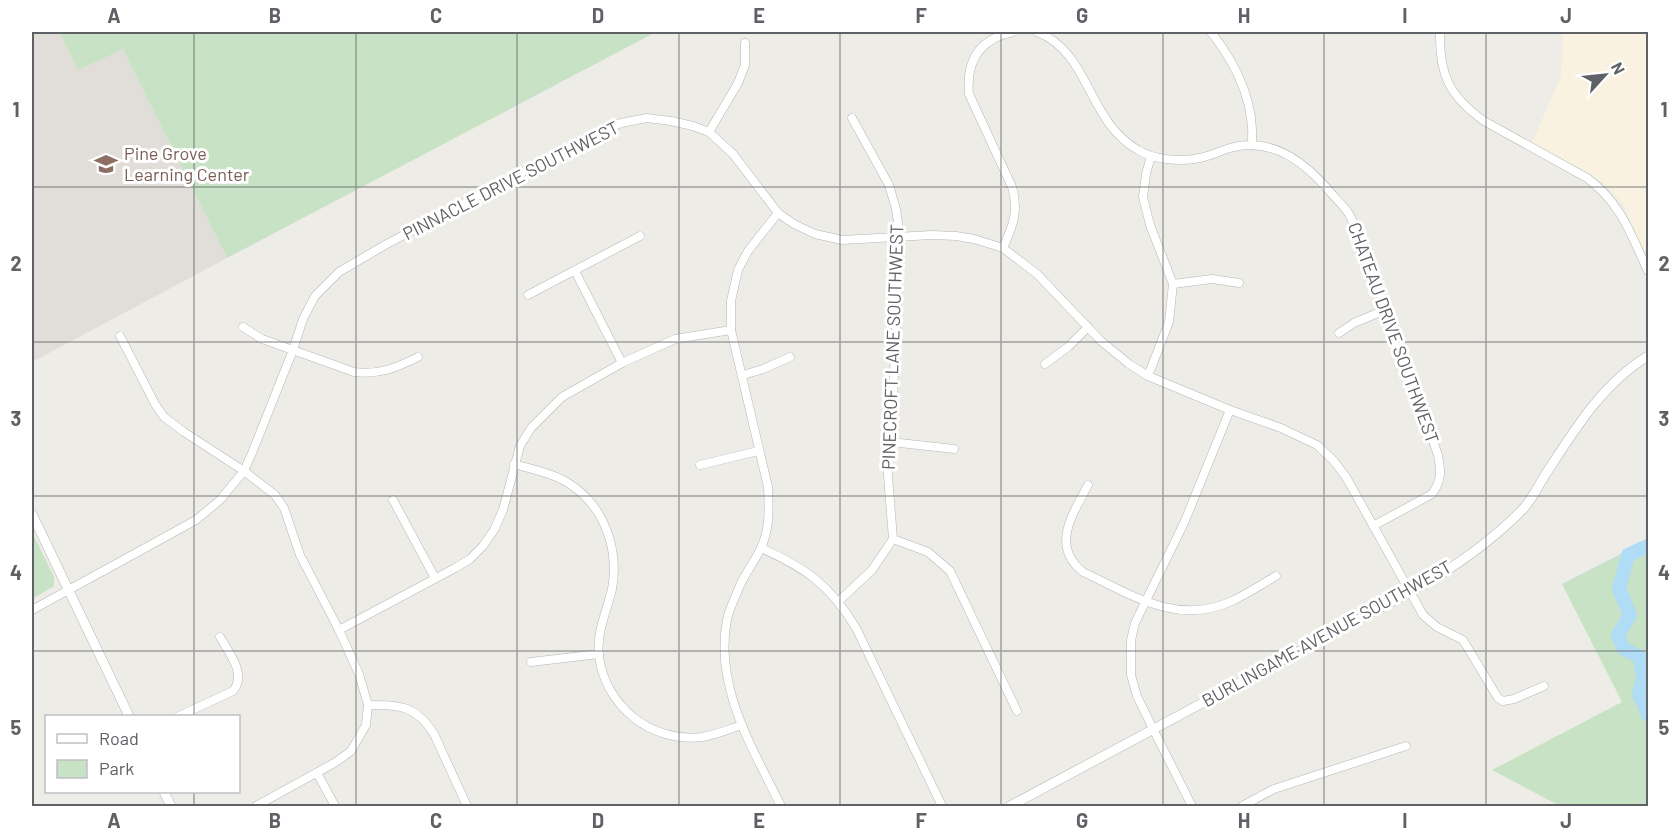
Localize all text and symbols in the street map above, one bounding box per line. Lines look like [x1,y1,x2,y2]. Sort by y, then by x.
text: A [107,3,121,27]
text: B [269,3,281,27]
text: C [430,3,442,27]
text: D [592,3,604,27]
text: E [753,3,765,27]
text: F [915,3,927,27]
text: G [1076,3,1088,27]
text: H [1238,3,1250,27]
text: I [1402,3,1408,27]
text: J [1560,3,1572,27]
north arrow [1575,45,1635,105]
text: N [1608,59,1630,77]
text: 1 [12,97,20,121]
text: 1 [1660,97,1668,121]
street label: PINNACLE DRIVE SOUTHWEST [399,116,622,244]
place label: Pine Grove Learning Center [124,142,250,185]
school or university icon: Pine Grove Learning Center [93,151,119,177]
street label: CHATEAU DRIVE SOUTHWEST [1344,219,1444,446]
street label: PINECROFT LANE SOUTHWEST [877,224,907,470]
text: 2 [10,251,22,275]
text: 2 [1658,251,1670,275]
text: 3 [11,406,21,430]
text: 3 [1659,406,1669,430]
street label: BURLINGAME AVENUE SOUTHWEST [1198,555,1455,711]
text: 4 [10,560,22,584]
text: 4 [1658,560,1670,584]
text: 5 [11,715,22,739]
legend [45,715,240,793]
text: 5 [1659,715,1670,739]
text: Road [99,727,139,749]
text: Park [99,757,134,779]
text: A [107,808,121,832]
text: B [269,808,281,832]
text: C [430,808,442,832]
text: D [592,808,604,832]
text: E [753,808,765,832]
text: F [915,808,927,832]
text: G [1076,808,1088,832]
text: H [1238,808,1250,832]
text: I [1402,808,1408,832]
text: J [1560,808,1572,832]

